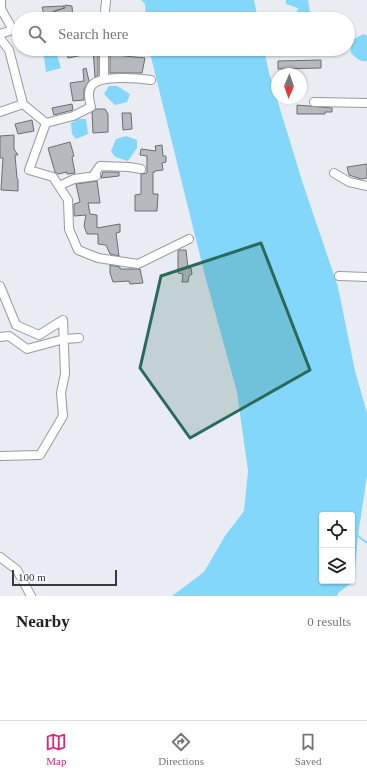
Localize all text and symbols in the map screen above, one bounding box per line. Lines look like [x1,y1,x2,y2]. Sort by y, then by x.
search box [12,12,355,56]
icon: search [26,23,48,45]
text: Search here [58,26,128,42]
north arrow [271,68,307,104]
map controls [319,512,355,584]
button: locate [319,512,355,548]
button: layers [319,548,355,584]
scale bar [12,568,117,587]
text: 100 m [18,571,46,583]
text: Nearby [16,612,70,631]
text: 0 results [307,614,351,629]
tab: Map [45,731,67,767]
tab: Directions [158,731,204,767]
tab: Saved [295,731,322,767]

